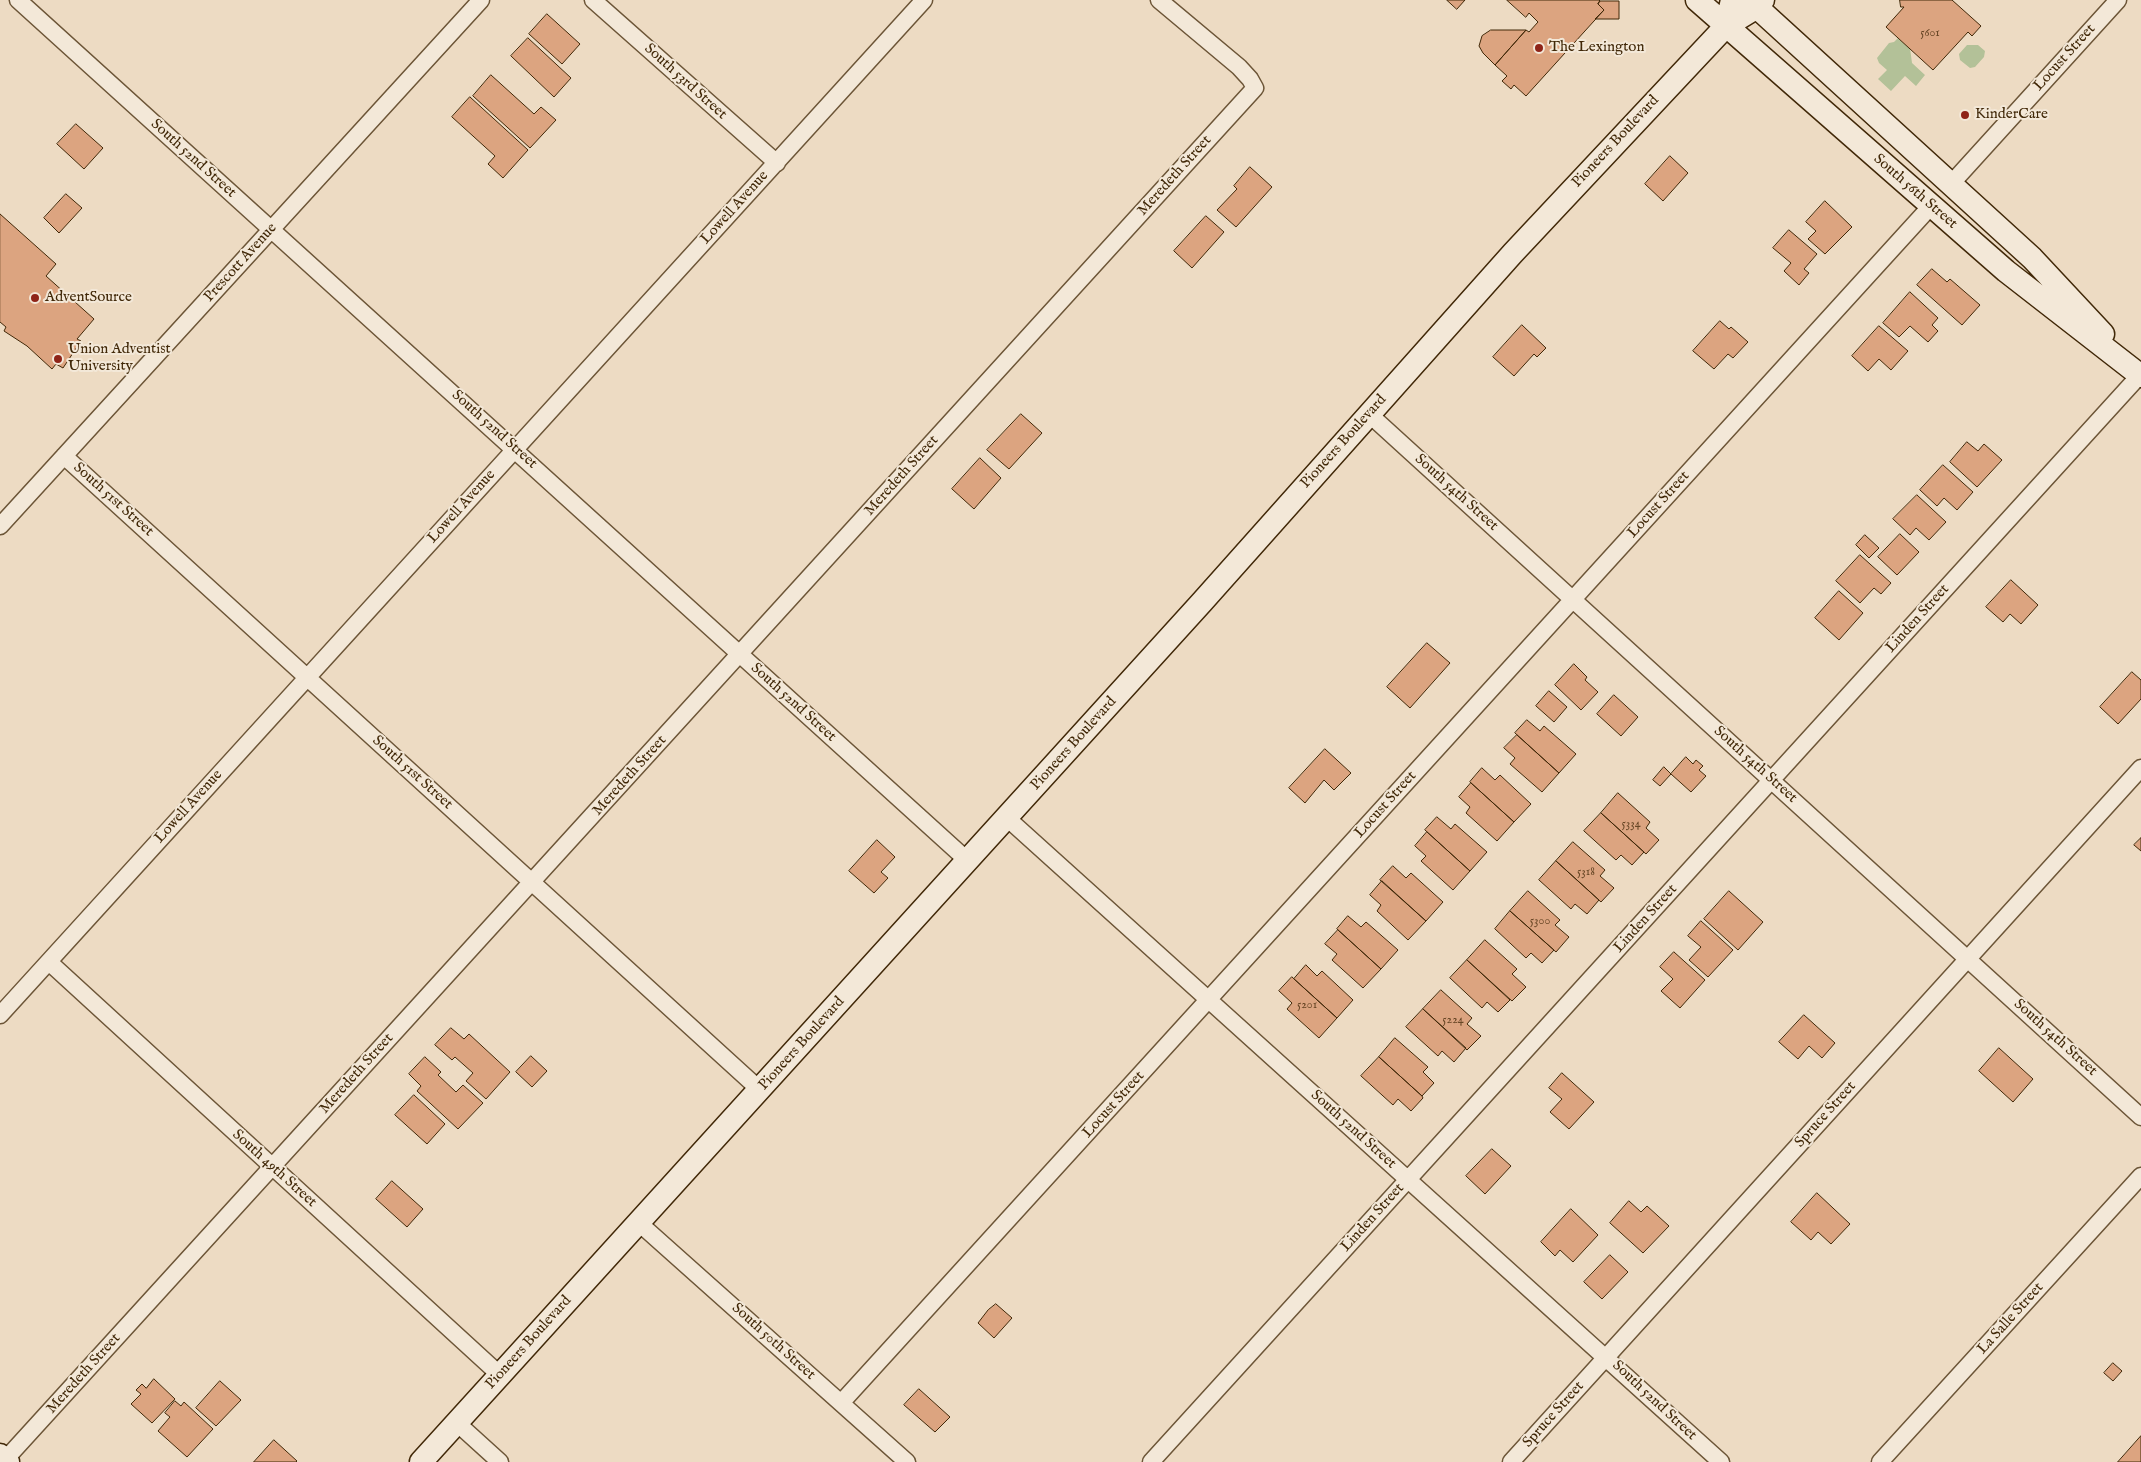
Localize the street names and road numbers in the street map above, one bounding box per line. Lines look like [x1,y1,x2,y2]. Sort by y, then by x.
street label: Locust Street [2030,21,2100,95]
street label: South 53rd Street [640,40,730,124]
street label: Pioneers Boulevard [1569,92,1663,192]
street label: South 52nd Street [147,116,239,202]
street label: Meredeth Street [1134,132,1216,220]
street label: South 56th Street [1869,151,1961,233]
street label: Lowell Avenue [697,168,773,248]
street label: Prescott Avenue [201,220,281,306]
street label: South 52nd Street [448,387,540,473]
street label: Pioneers Boulevard [1297,391,1391,493]
street label: Meredeth Street [861,432,943,520]
street label: South 54th Street [1410,451,1502,535]
street label: South 51st Street [69,459,157,541]
street label: Lowell Avenue [424,467,500,547]
street label: Locust Street [1624,468,1694,542]
street label: Linden Street [1883,581,1953,657]
street label: South 52nd Street [747,660,839,746]
street label: Pioneers Boulevard [1027,693,1121,795]
street label: South 54th Street [1709,723,1801,807]
street label: South 51st Street [368,732,456,814]
street label: Meredeth Street [589,732,671,820]
street label: Lowell Avenue [151,767,227,847]
street label: Locust Street [1351,768,1421,842]
street label: Linden Street [1611,881,1681,957]
street label: Pioneers Boulevard [755,993,849,1095]
street label: South 54th Street [2009,996,2101,1080]
street label: Meredeth Street [316,1030,398,1118]
street label: Locust Street [1079,1068,1149,1142]
street label: Spruce Street [1792,1078,1860,1152]
street label: South 52nd Street [1307,1087,1399,1173]
street label: South 49th Street [228,1126,320,1212]
street label: Linden Street [1338,1180,1408,1256]
street label: La Salle Street [1974,1279,2048,1359]
street label: Pioneers Boulevard [482,1292,576,1394]
street label: South 50th Street [727,1300,819,1384]
street label: Meredeth Street [43,1330,125,1418]
street label: South 52nd Street [1608,1357,1700,1445]
street label: Spruce Street [1520,1378,1588,1452]

